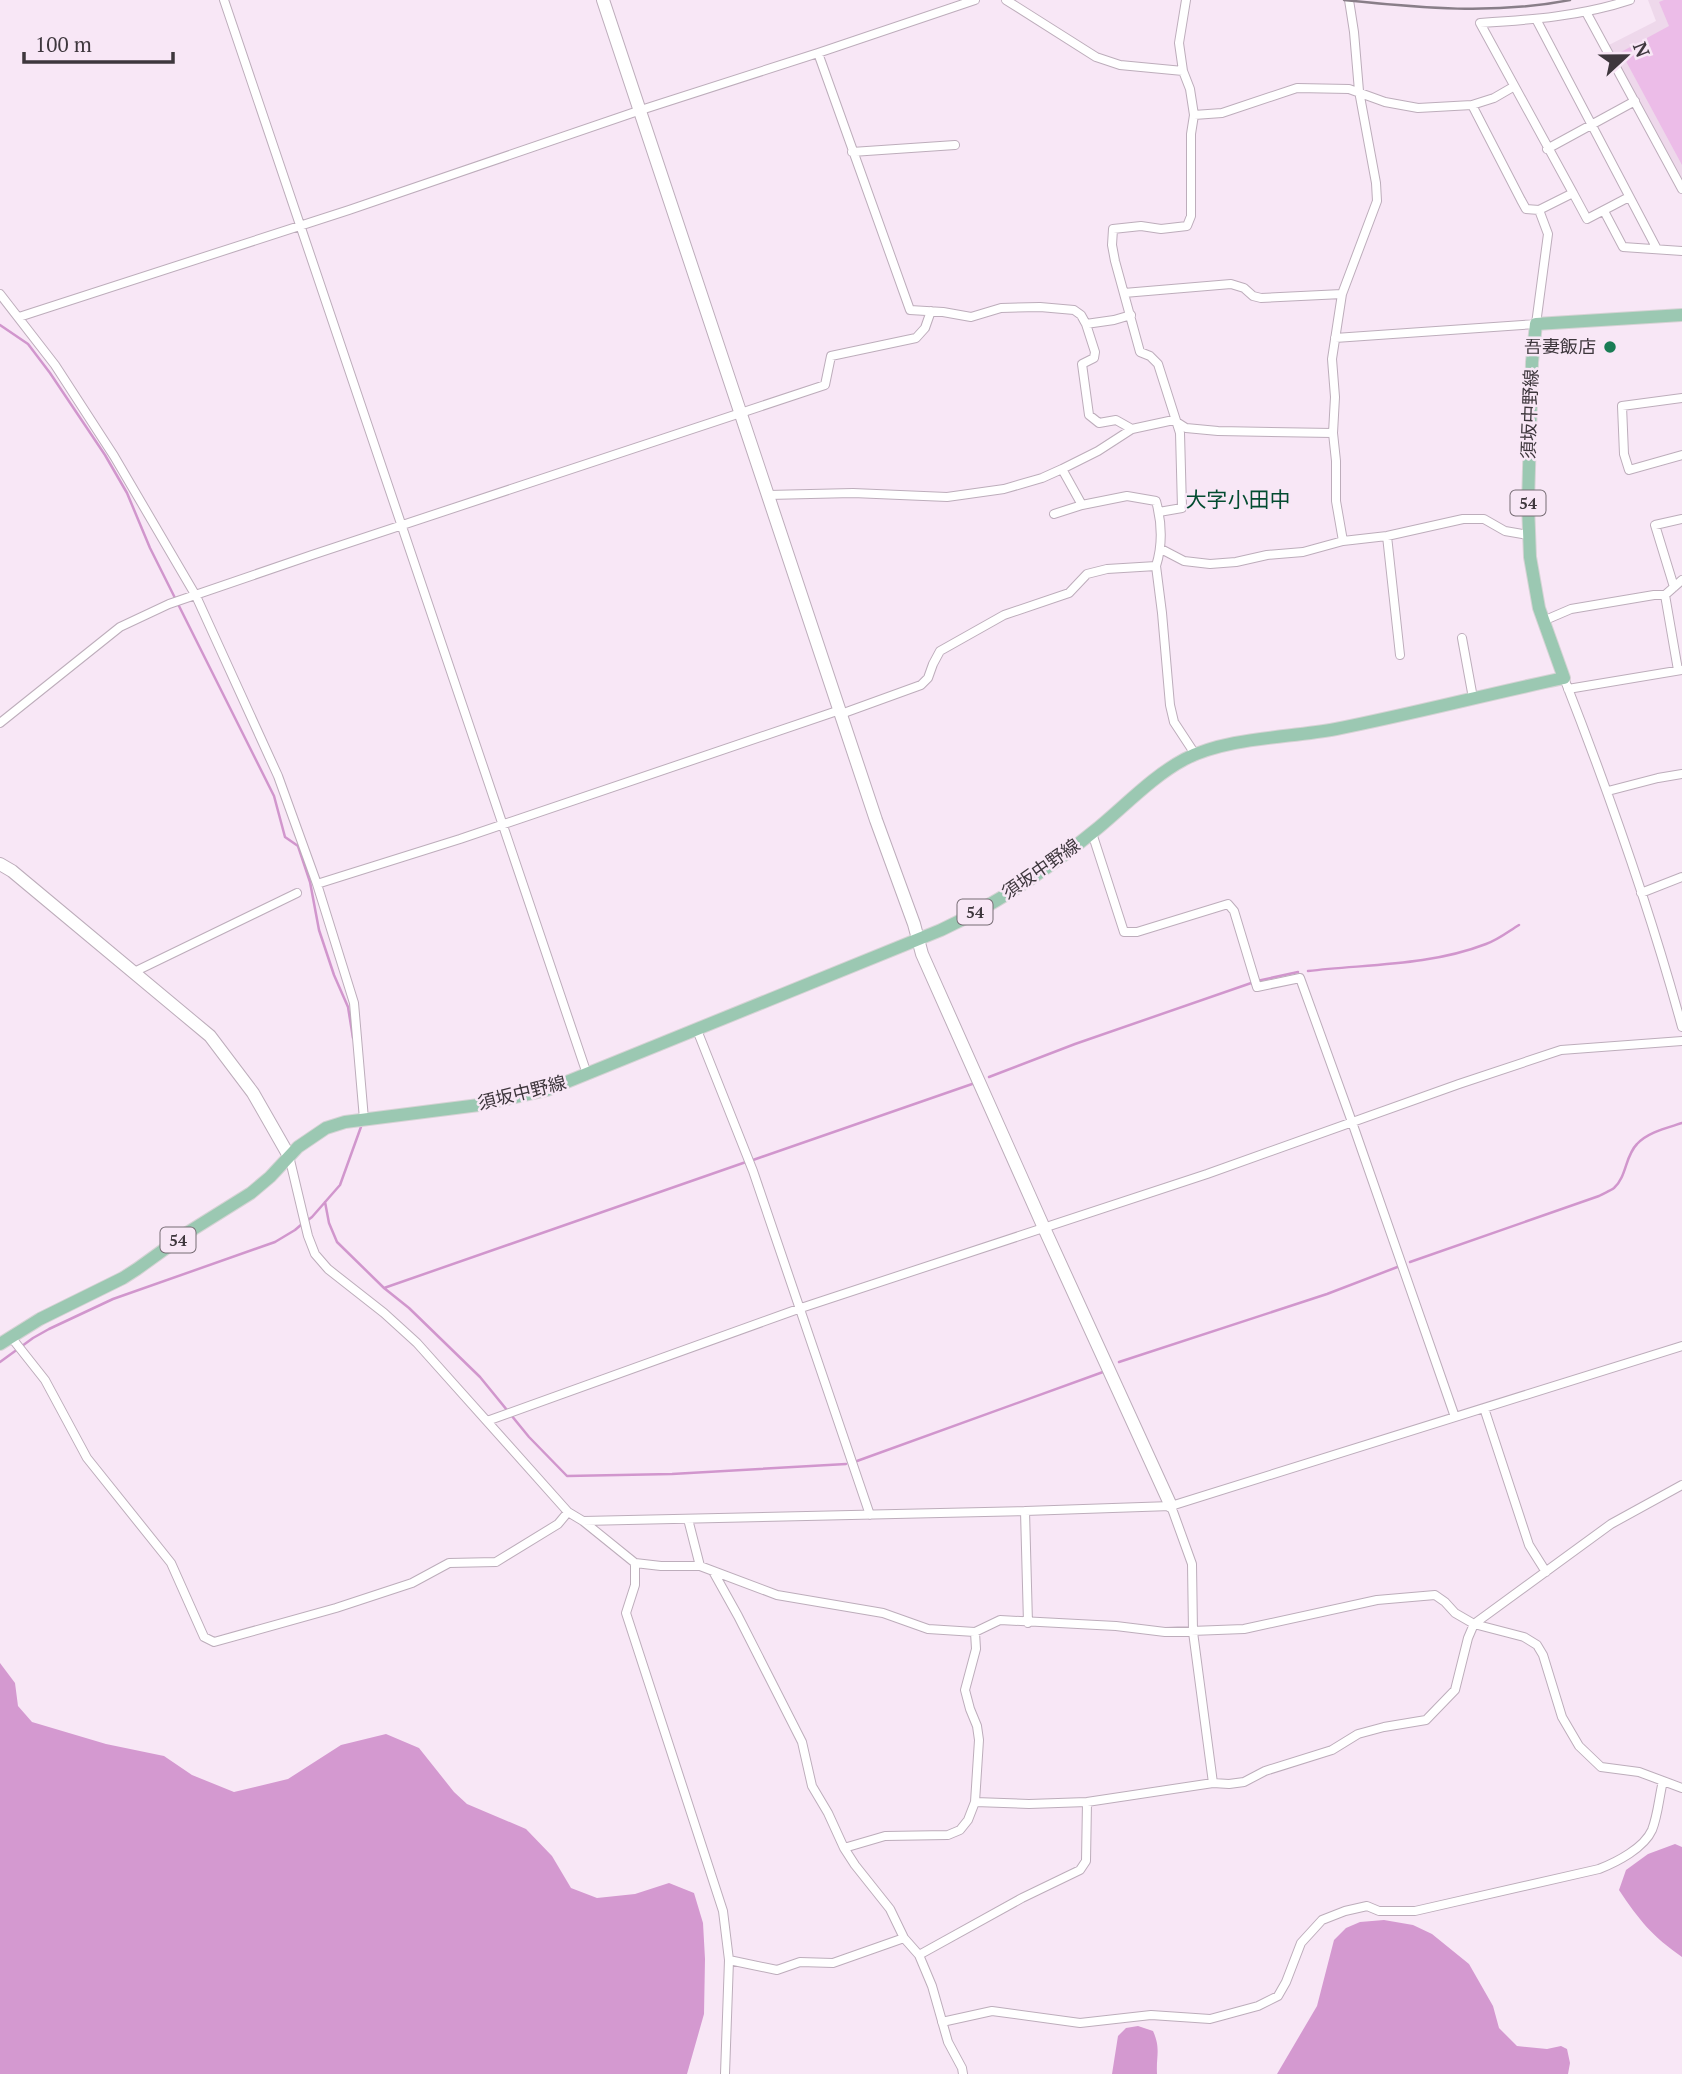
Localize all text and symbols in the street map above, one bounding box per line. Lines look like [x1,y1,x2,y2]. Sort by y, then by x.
scale bar [24,21,173,65]
north arrow [1591,21,1661,91]
text: 100 m [35,30,92,58]
text: N [1628,38,1657,61]
place label: 吾妻飯店 [1524,334,1596,358]
marker: 吾妻飯店 [1602,339,1618,355]
street label: 須坂中野線 [1515,369,1543,459]
district label: 大字小田中 [1186,485,1291,513]
road number: 54 [1510,490,1546,516]
street label: 須坂中野線 [997,833,1084,904]
road number: 54 [958,900,992,924]
street label: 須坂中野線 [475,1069,568,1115]
road number: 54 [160,1228,196,1252]

